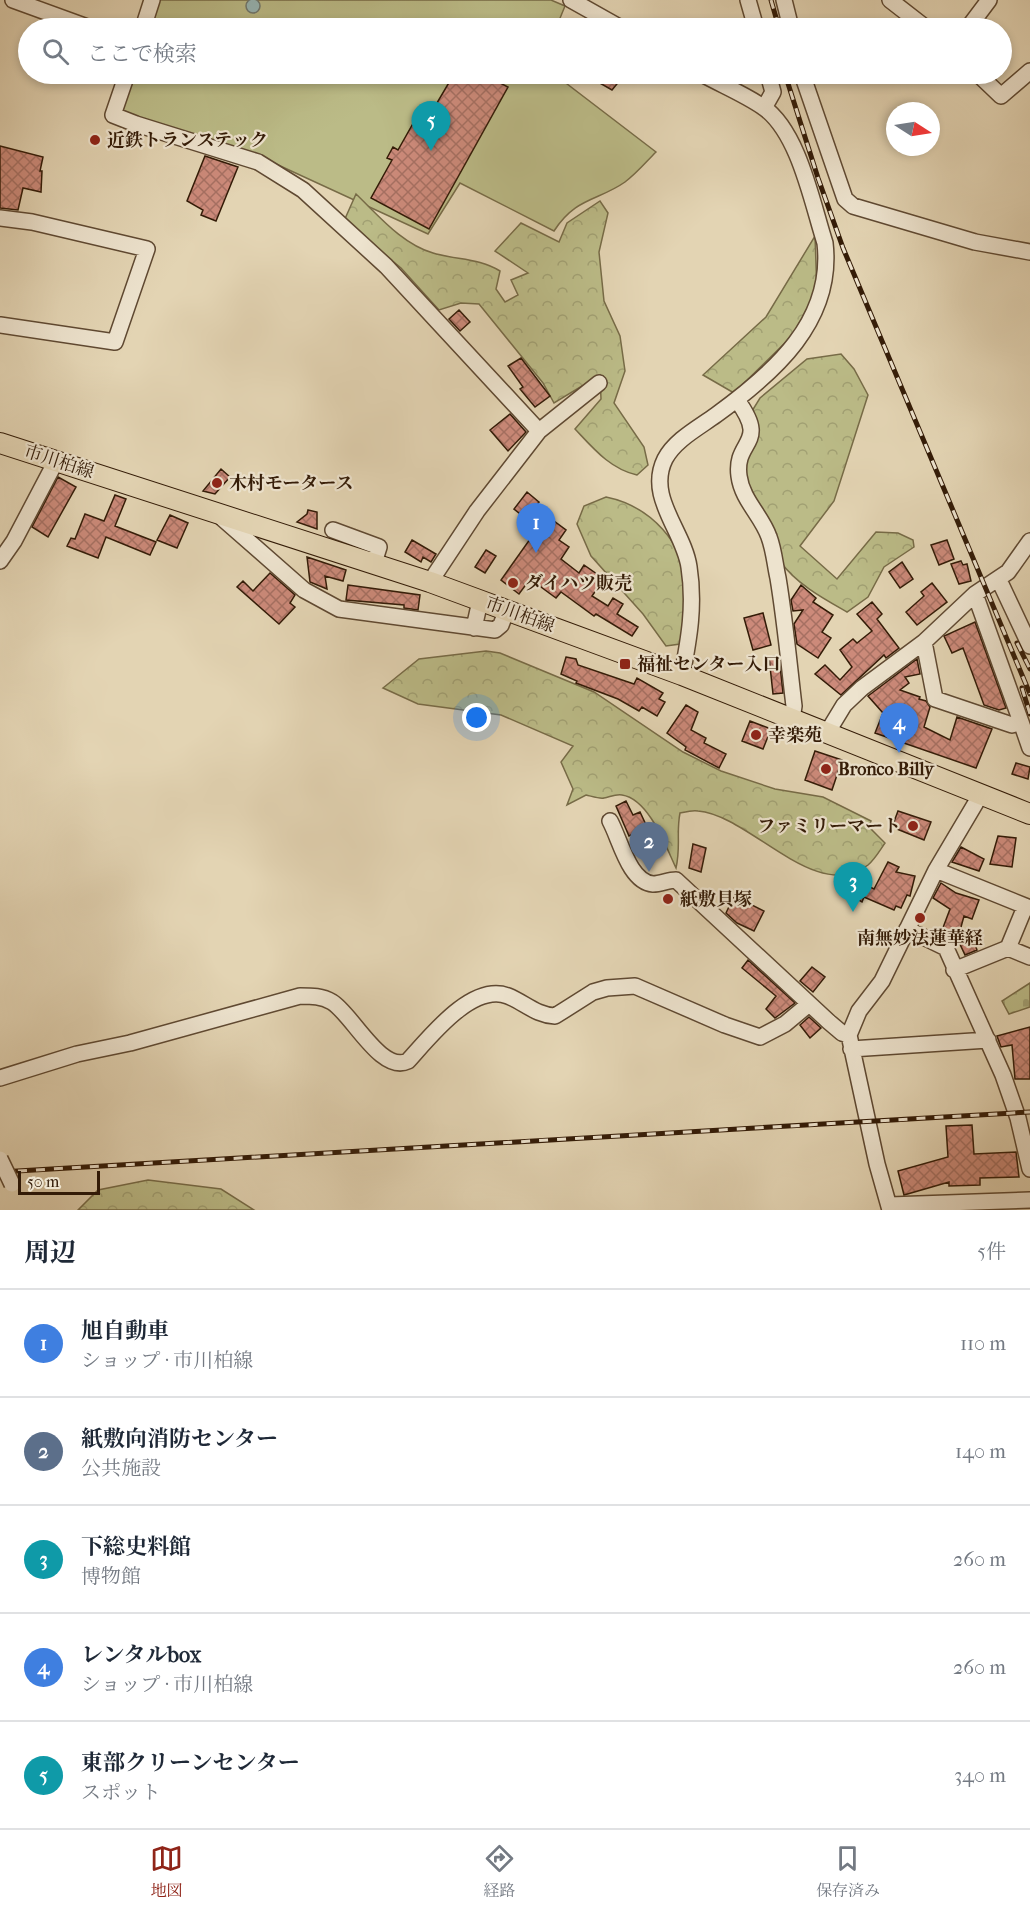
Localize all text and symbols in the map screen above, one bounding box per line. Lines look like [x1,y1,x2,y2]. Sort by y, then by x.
search box [18,18,1012,84]
icon: search [39,35,72,68]
text: ここで検索 [87,41,197,67]
pin: 5 [412,102,450,151]
north arrow [886,102,940,156]
place label: 近鉄トランステック [107,130,268,151]
marker: 近鉄トランステック [88,133,102,147]
street label: 市川柏線 [22,441,96,483]
place label: 木村モータース [229,473,353,494]
marker: 木村モータース [210,476,224,490]
pin: 1 [516,504,556,553]
place label: ダイハツ販売 [525,573,632,594]
marker: ダイハツ販売 [506,576,520,590]
street label: 市川柏線 [483,593,557,637]
place label: 福祉センター入口 [637,654,780,675]
marker: 福祉センター入口 [618,657,632,671]
your location [462,703,491,732]
pin: 4 [880,704,918,753]
place label: 幸楽苑 [768,725,822,746]
marker: 幸楽苑 [749,728,763,742]
place label: Bronco Billy [838,759,935,780]
marker: Bronco Billy [819,762,833,776]
place label: ファミリーマート [757,816,901,837]
marker: ファミリーマート [906,819,920,833]
pin: 2 [630,822,668,872]
pin: 3 [834,862,872,912]
place label: 紙敷貝塚 [680,889,752,910]
marker: 紙敷貝塚 [661,892,675,906]
marker: 南無妙法蓮華経 [913,911,927,925]
place label: 南無妙法蓮華経 [857,928,983,949]
scale bar [18,1168,100,1196]
text: 50 m [27,1172,59,1191]
text: 周辺 [24,1237,76,1268]
text: 5件 [977,1240,1006,1263]
text: 旭自動車 [81,1318,169,1344]
text: 1 [40,1332,47,1355]
text: 110 m [960,1332,1006,1355]
text: ショップ · 市川柏線 [81,1349,253,1372]
text: 紙敷向消防センター [81,1426,278,1452]
text: 2 [38,1440,49,1463]
text: 140 m [955,1440,1006,1463]
text: 公共施設 [81,1457,161,1480]
text: 下総史料館 [81,1534,191,1560]
text: 3 [39,1548,48,1571]
text: 260 m [953,1548,1006,1571]
text: 博物館 [81,1565,141,1588]
text: レンタルbox [81,1642,201,1668]
text: 4 [38,1656,49,1679]
text: 260 m [953,1656,1006,1679]
text: ショップ · 市川柏線 [81,1673,253,1696]
text: 東部クリーンセンター [81,1750,300,1776]
text: 5 [39,1764,48,1787]
text: 340 m [954,1764,1006,1787]
text: スポット [81,1781,161,1804]
tab: 地図 [150,1842,183,1901]
tab: 経路 [483,1842,516,1901]
tab: 保存済み [816,1842,880,1901]

